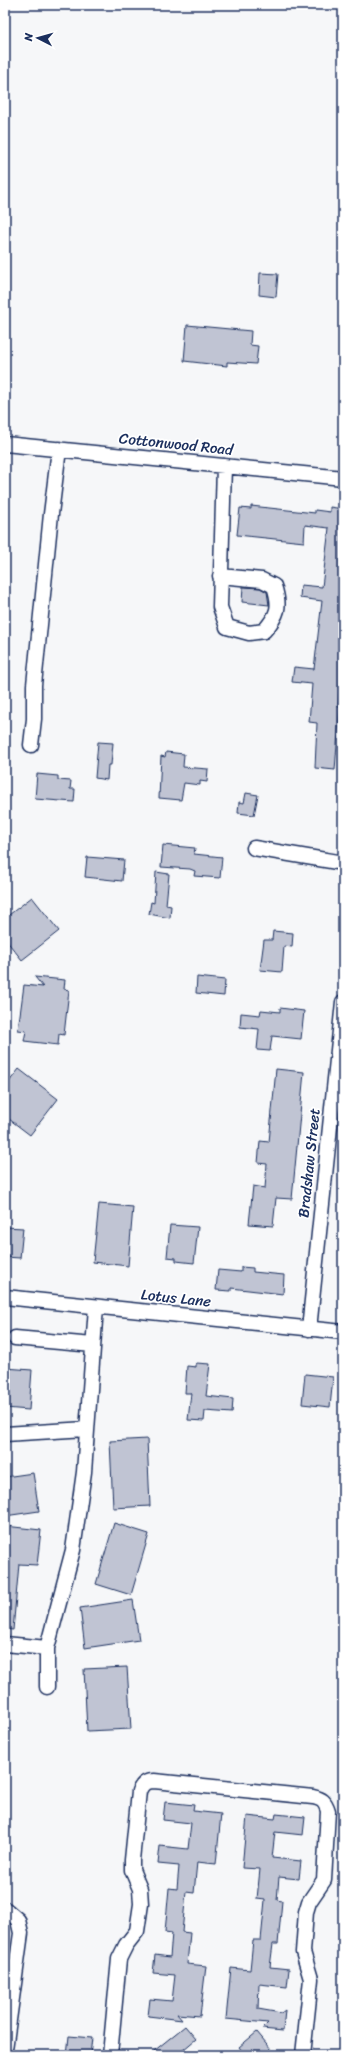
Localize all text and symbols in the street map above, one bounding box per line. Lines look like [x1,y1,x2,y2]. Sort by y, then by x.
north arrow [18,18,58,58]
text: N [19,32,38,43]
street label: Cottonwood Road [118,425,235,463]
street label: Bradshaw Street [290,1107,328,1219]
street label: Lotus Lane [140,1281,213,1315]

